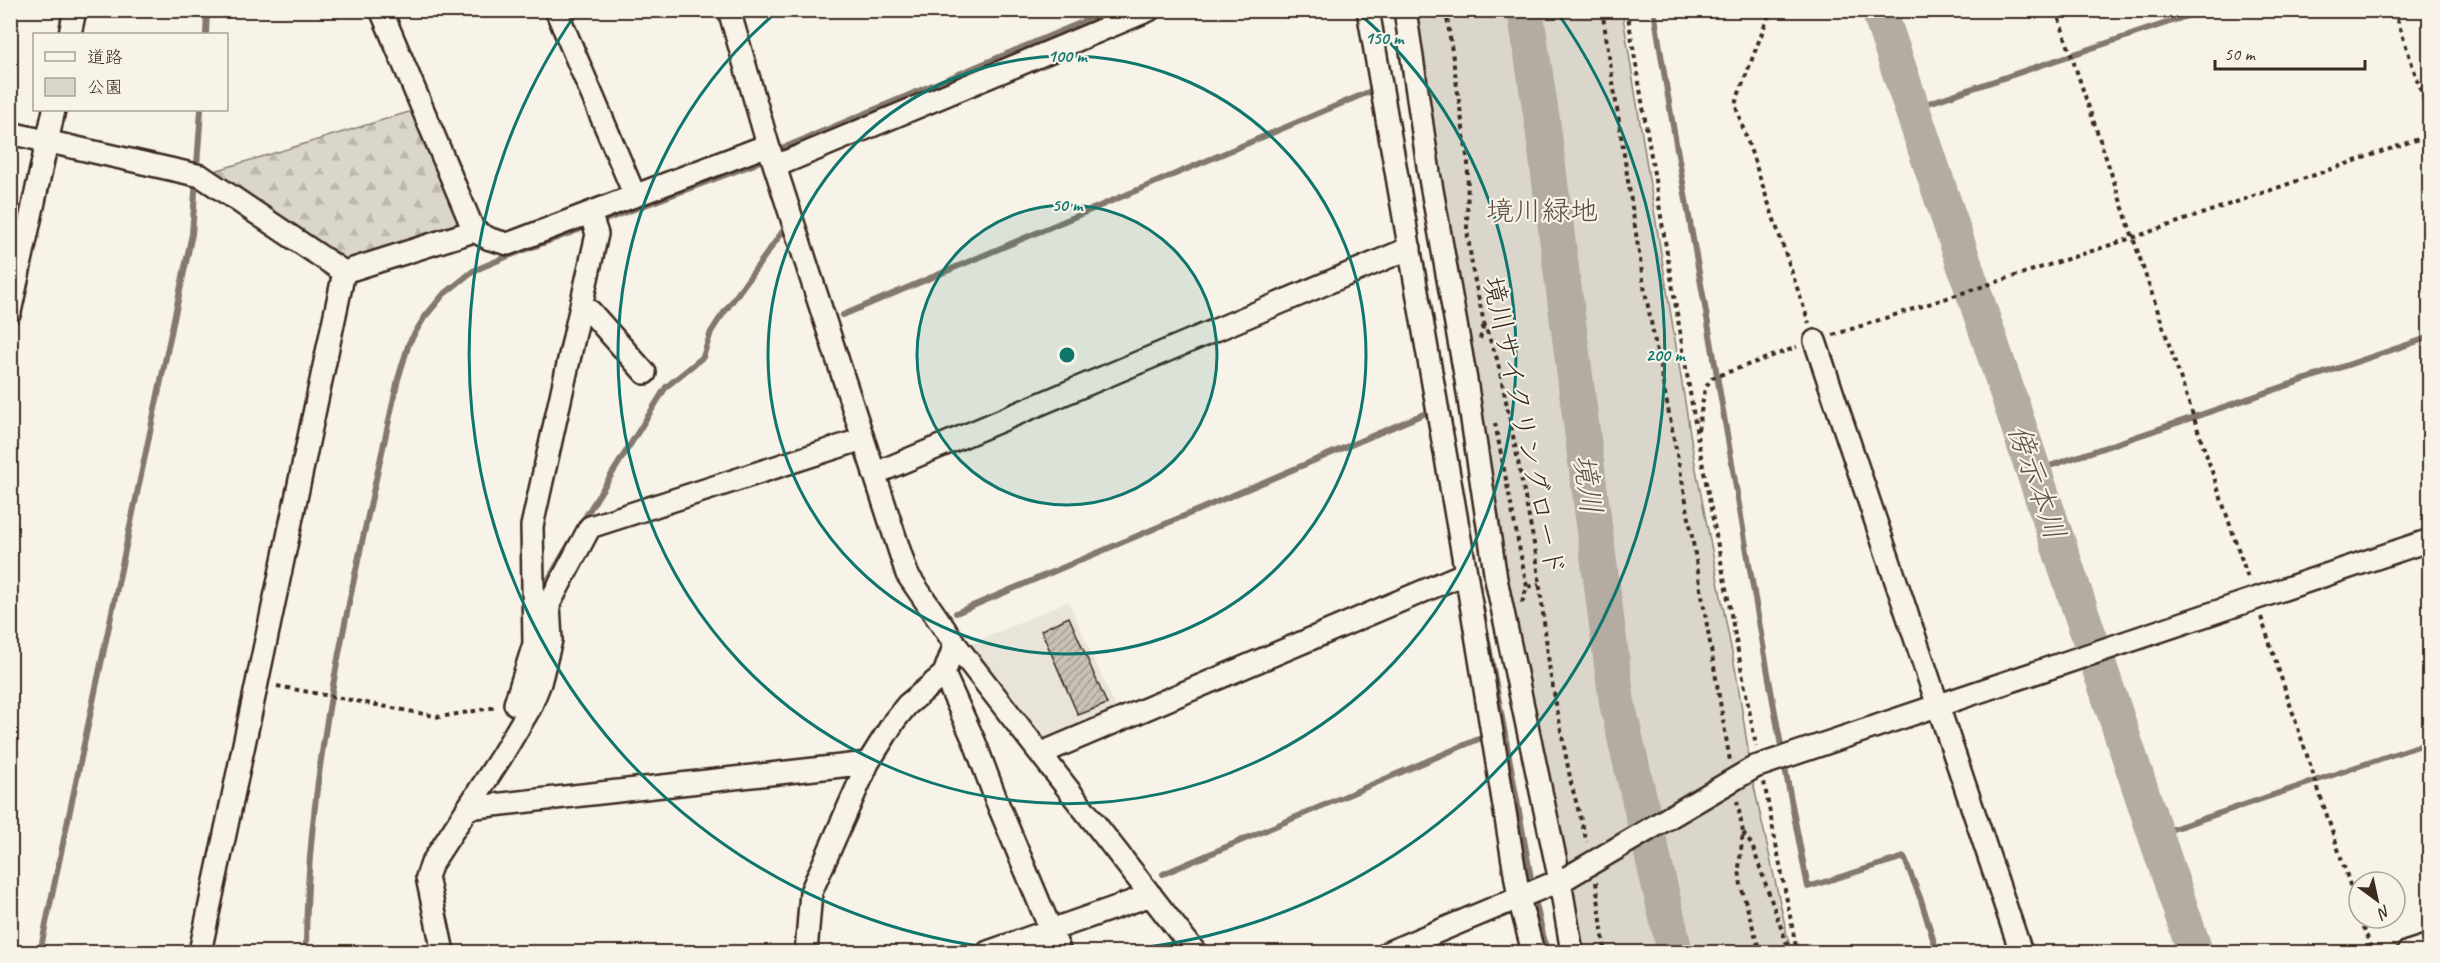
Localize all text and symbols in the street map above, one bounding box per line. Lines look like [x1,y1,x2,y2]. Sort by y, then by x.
text: 150 m [1365,27,1405,49]
legend [33,33,228,111]
scale bar [2215,33,2365,71]
text: 50 m [2224,43,2257,65]
text: 100 m [1048,45,1088,67]
text: 道路 [87,46,123,68]
text: 公園 [87,76,123,98]
park label: 境川緑地 [1486,193,1598,228]
text: 50 m [1052,194,1084,216]
street label: 境川サイクリングロード [1476,273,1573,579]
text: 200 m [1646,344,1686,366]
centre of rings [1057,345,1077,365]
water label: 傍示本川 [2000,419,2074,545]
water label: 境川 [1565,452,1611,516]
north arrow [2347,870,2407,930]
text: N [2372,901,2394,925]

